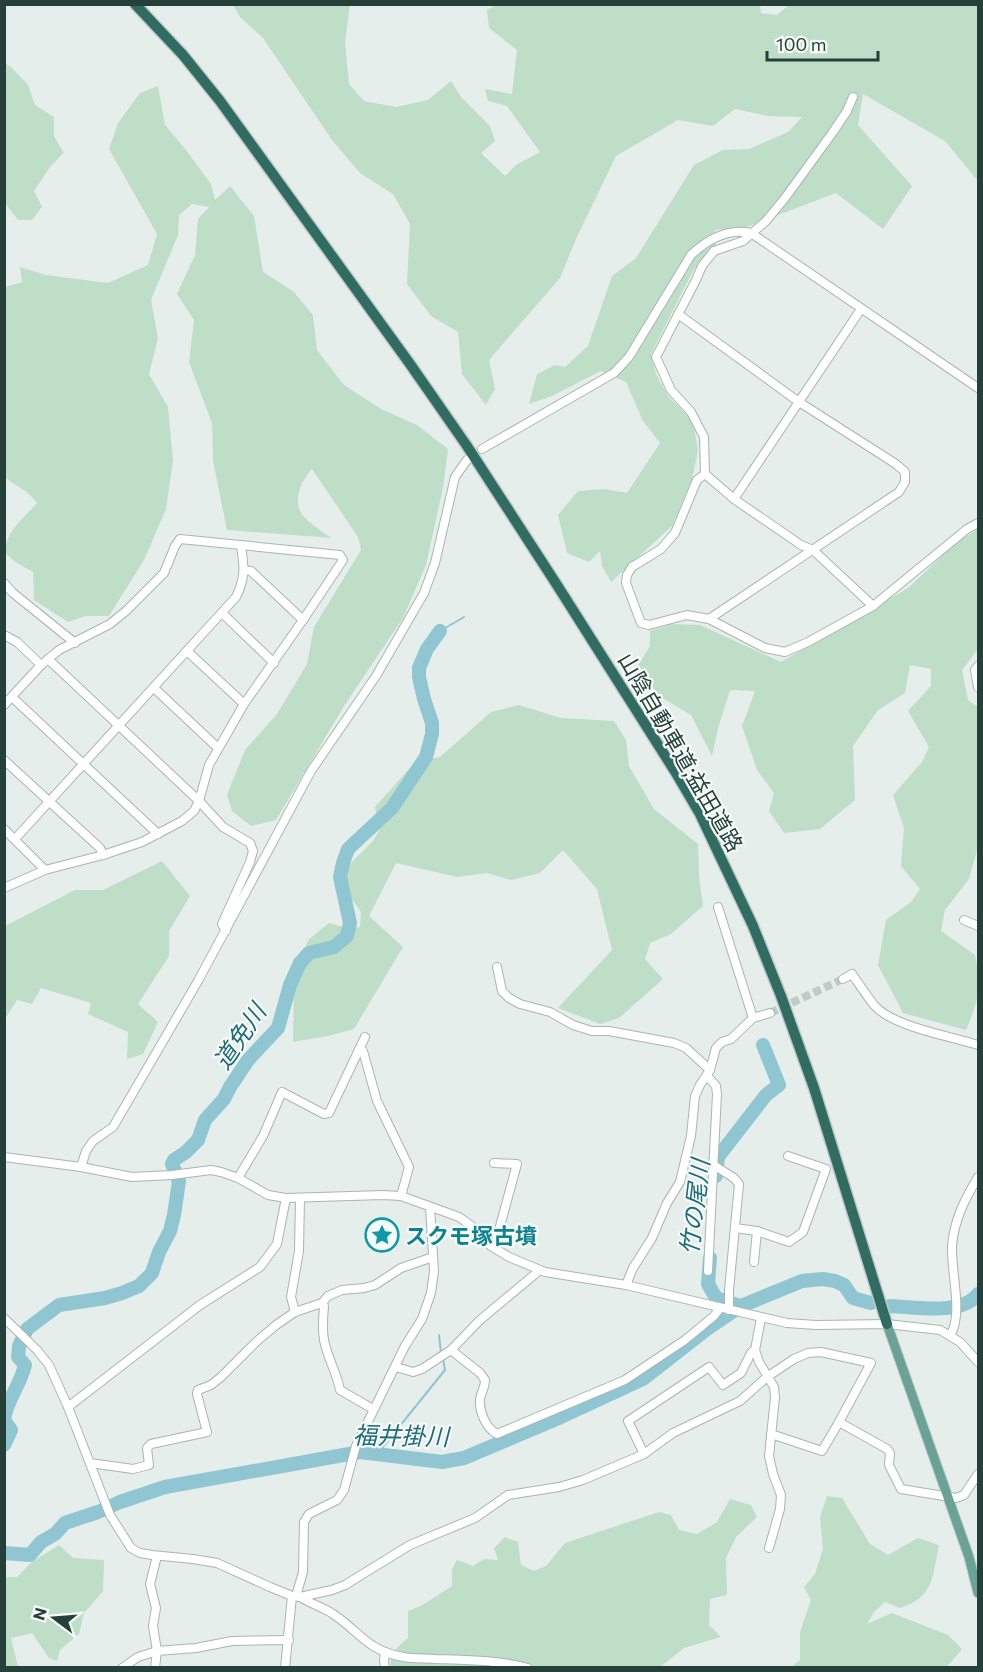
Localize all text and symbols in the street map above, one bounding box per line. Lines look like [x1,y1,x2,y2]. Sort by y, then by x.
scale bar [767,24,878,62]
text: 100 m [776,33,826,55]
street label: 山陰自動車道;益田道路 [613,648,749,856]
water label: 道免川 [207,996,273,1074]
water label: 竹の尾川 [674,1155,715,1256]
place icon: スクモ塚古墳 [364,1217,400,1253]
place label: スクモ塚古墳 [405,1222,537,1249]
water label: 福井掛川 [353,1420,452,1450]
north arrow [24,1588,84,1648]
text: N [28,1605,50,1622]

